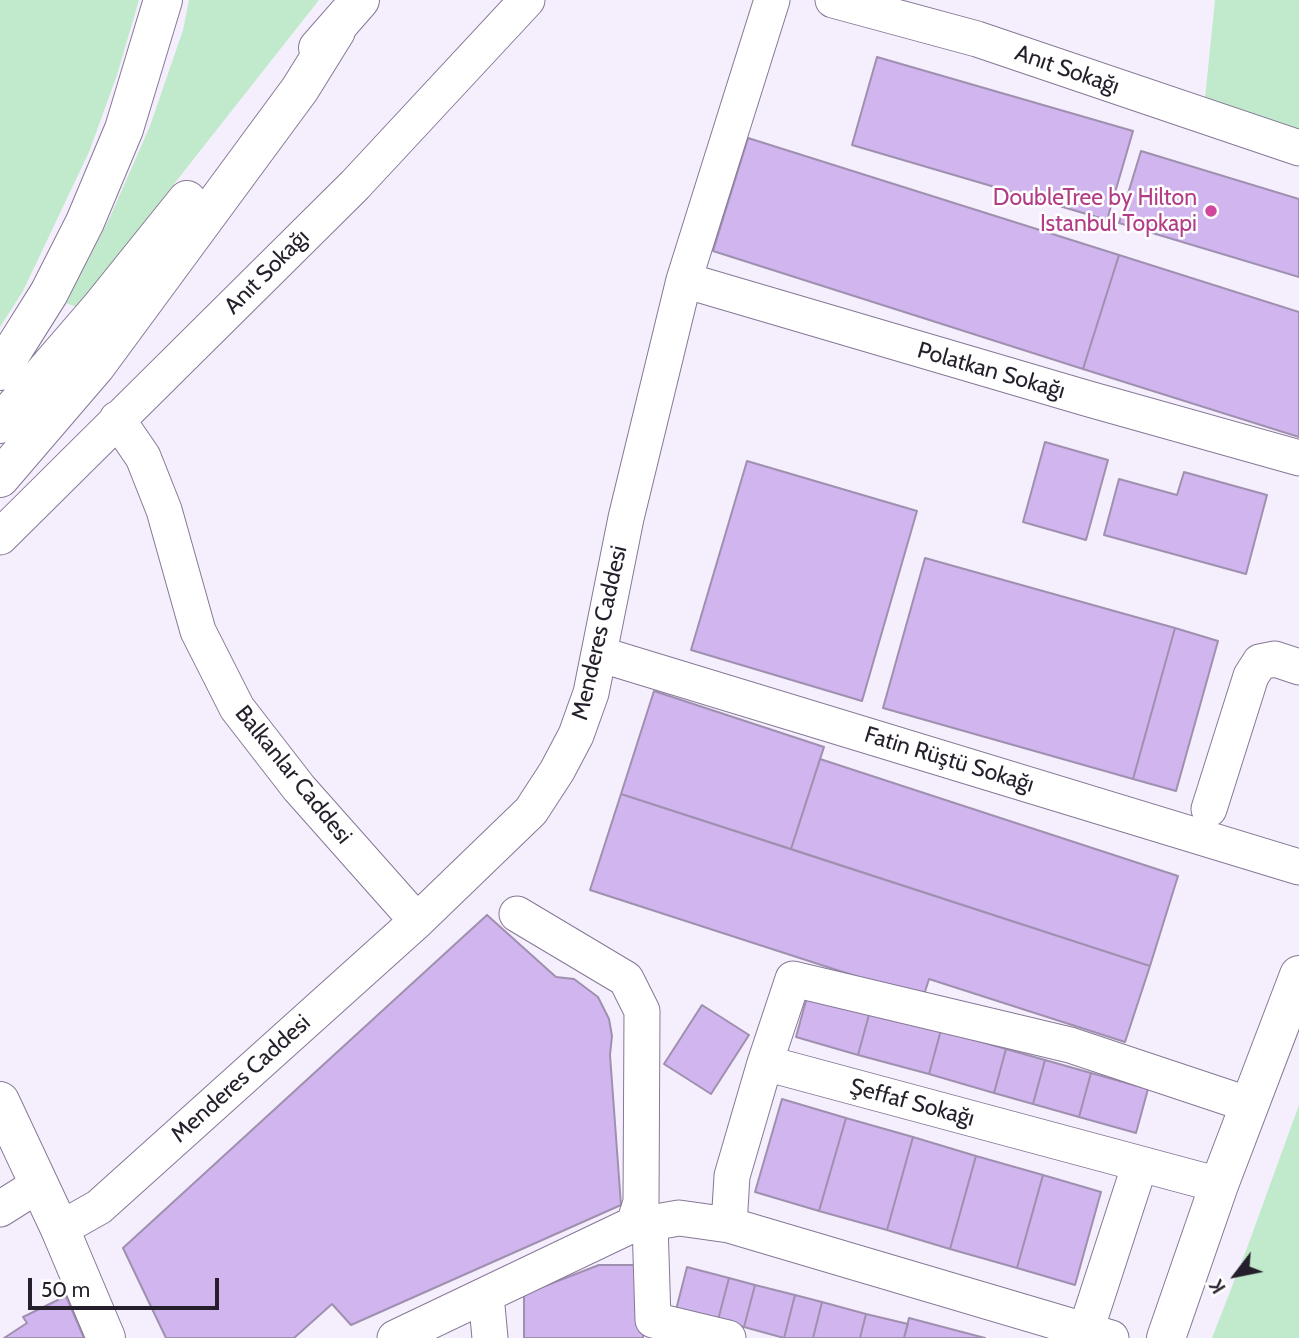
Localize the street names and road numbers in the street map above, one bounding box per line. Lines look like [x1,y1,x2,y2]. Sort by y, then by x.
street label: Anıt Sokağı [1011,39,1123,101]
street label: Anıt Sokağı [219,224,315,320]
street label: Polatkan Sokağı [914,337,1068,405]
street label: Menderes Caddesi [567,543,633,723]
street label: Balkanlar Caddesi [229,700,357,850]
street label: Fatin Rüştü Sokağı [861,721,1037,799]
street label: Menderes Caddesi [166,1009,316,1149]
street label: Şeffaf Sokağı [847,1073,977,1133]

